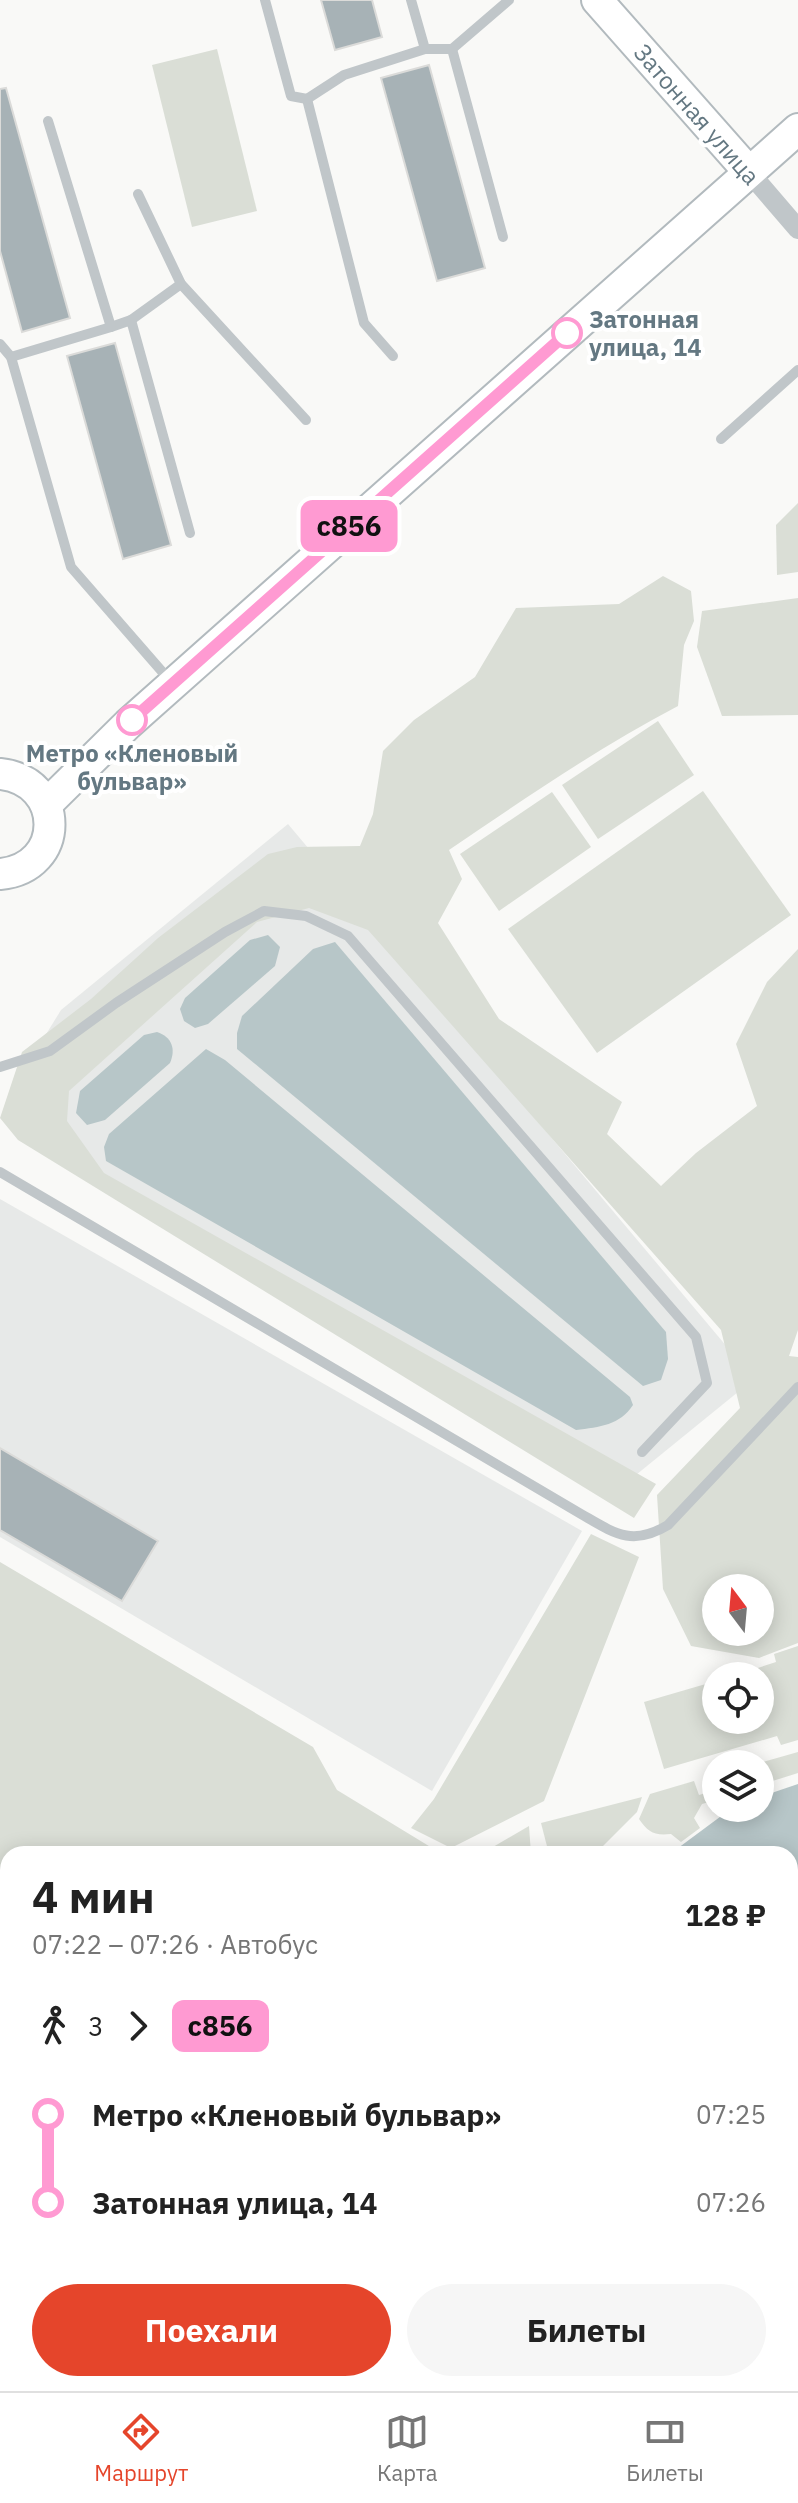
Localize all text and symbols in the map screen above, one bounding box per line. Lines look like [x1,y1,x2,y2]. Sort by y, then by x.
street label: Затонная улица [627,37,767,191]
place label: Затонная улица, 14 [589,303,702,363]
marker: Затонная улица, 14 [552,318,582,348]
line badge: с856 [293,500,405,552]
text: с856 [317,507,381,544]
marker: Метро «Кленовый бульвар» [117,705,147,735]
place label: Метро «Кленовый бульвар» [26,737,238,797]
north arrow [702,1574,774,1646]
map controls [702,1574,774,1822]
button: locate [702,1662,774,1734]
button: layers [702,1750,774,1822]
text: 4 мин [32,1868,155,1925]
text: 128 ₽ [685,1895,766,1934]
text: 07:22 – 07:26 · Автобус [32,1927,318,1961]
icon: walk [32,2004,76,2048]
icon: forward [116,2004,160,2048]
text: с856 [188,2007,253,2044]
text: 3 [88,2009,104,2043]
text: Метро «Кленовый бульвар» [92,2095,501,2134]
text: 07:25 [696,2097,766,2131]
text: Затонная улица, 14 [92,2183,378,2222]
text: 07:26 [696,2185,766,2219]
button: Поехали [32,2284,391,2376]
button: Билеты [407,2284,766,2376]
tab: Маршрут [94,2410,188,2487]
tab: Карта [377,2410,438,2487]
tab: Билеты [626,2410,704,2487]

